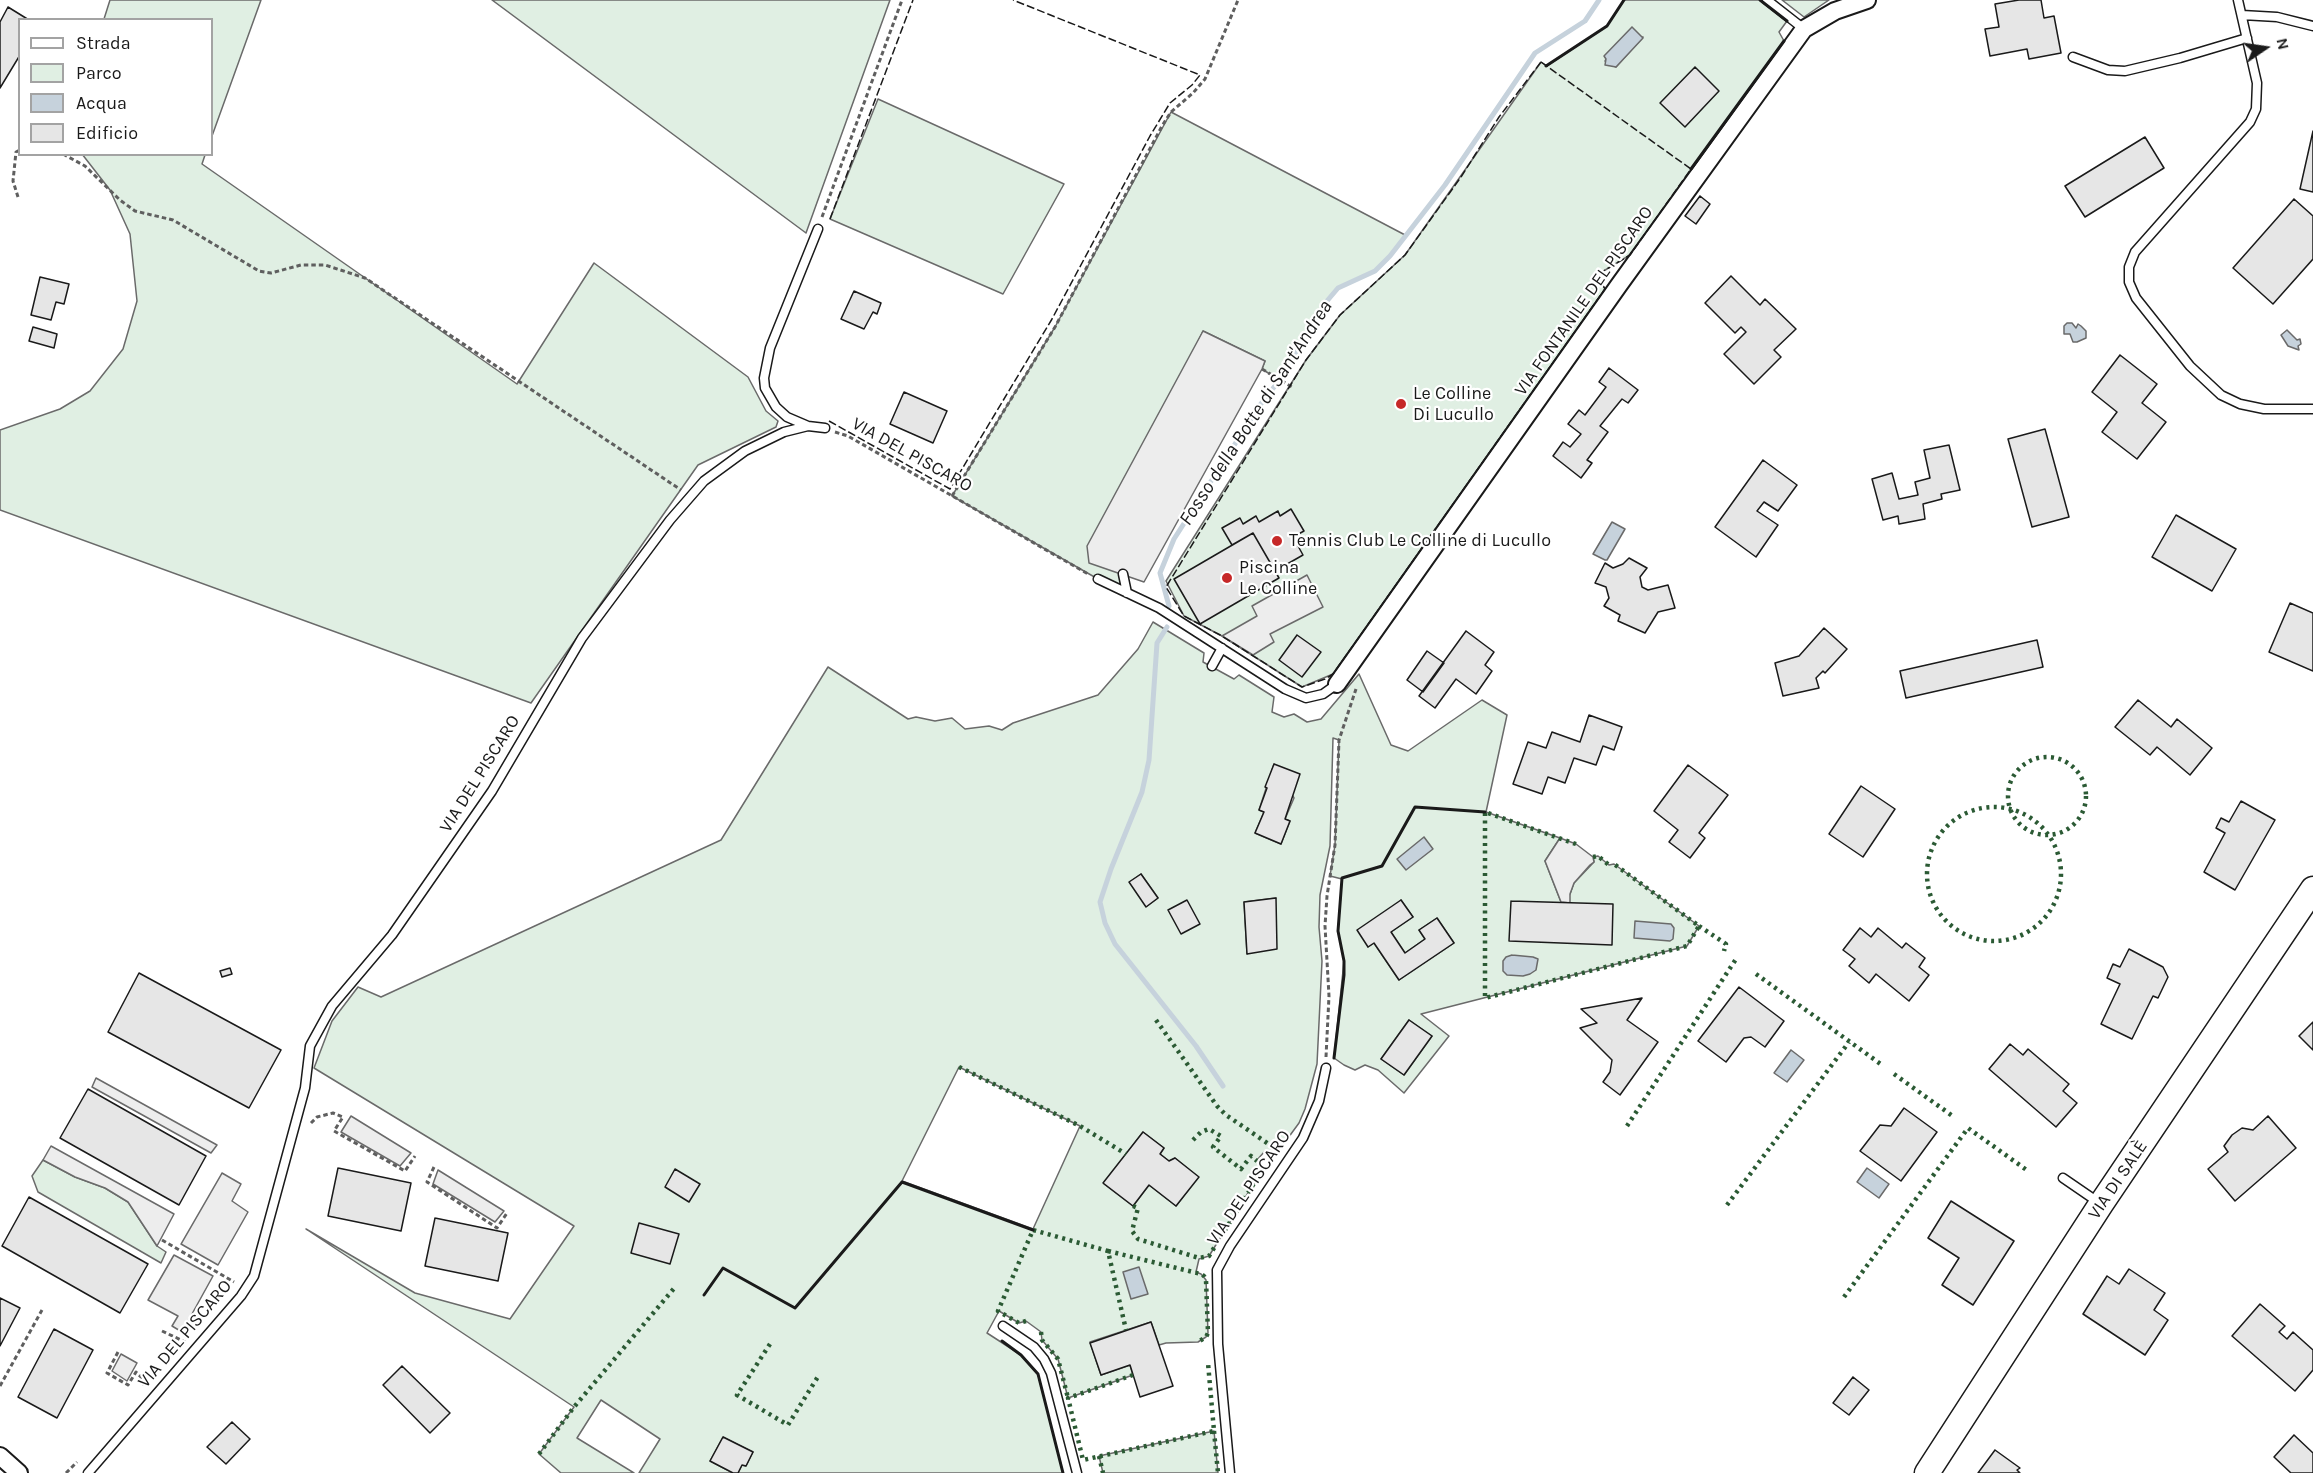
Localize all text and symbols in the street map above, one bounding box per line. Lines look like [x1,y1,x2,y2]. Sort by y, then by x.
legend [18,18,213,156]
north arrow [2235,18,2295,78]
text: Strada [76,32,131,54]
text: N [2272,36,2294,52]
text: Parco [76,62,122,84]
text: Acqua [76,92,127,114]
text: Edificio [76,122,138,144]
street label: VIA FONTANILE DEL PISCARO [1510,202,1658,400]
water label: Fosso della Botte di Sant'Andrea [1174,296,1338,530]
place label: Le Colline Di Lucullo [1413,383,1494,426]
marker: Le Colline Di Lucullo [1394,397,1408,411]
street label: VIA DEL PISCARO [848,413,976,497]
place label: Tennis Club Le Colline di Lucullo [1289,530,1551,552]
marker: Tennis Club Le Colline di Lucullo [1270,534,1284,548]
place label: Piscina Le Colline [1239,557,1317,600]
marker: Piscina Le Colline [1220,571,1234,585]
street label: VIA DEL PISCARO [435,711,525,837]
street label: VIA DEL PISCARO [1202,1126,1296,1250]
street label: VIA DI SALÈ [2084,1136,2152,1224]
street label: VIA DEL PISCARO [134,1276,236,1392]

